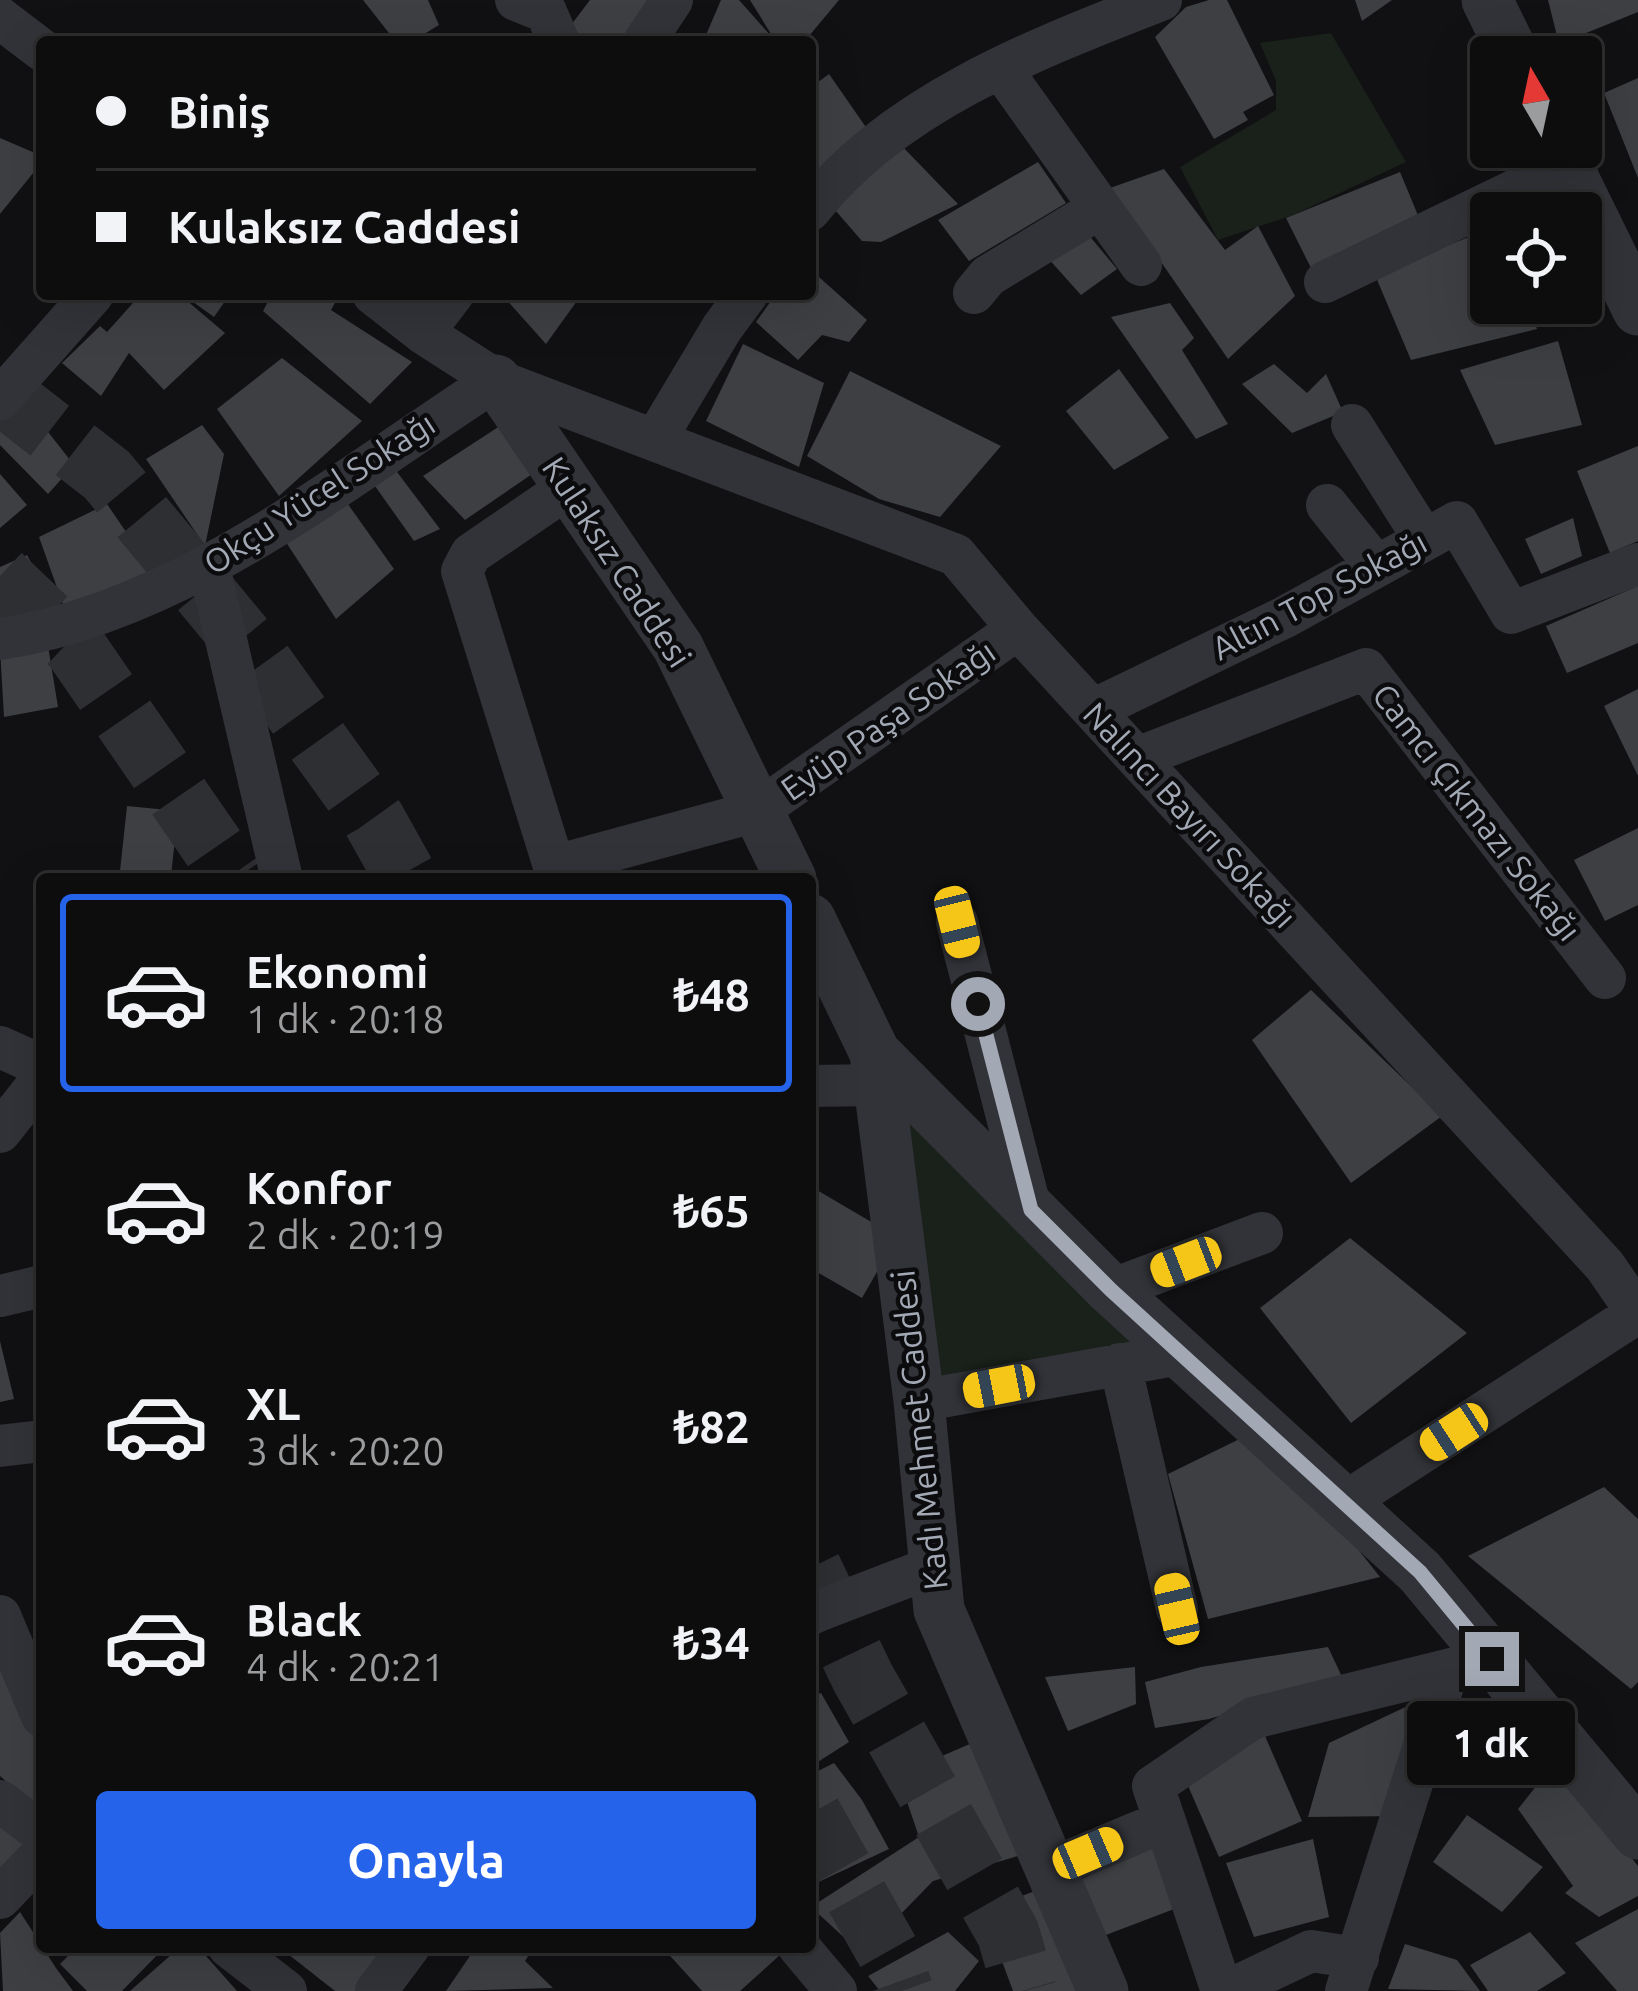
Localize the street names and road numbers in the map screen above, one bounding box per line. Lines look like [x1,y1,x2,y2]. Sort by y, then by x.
street label: Okçu Yücel Sokağı [196,404,441,581]
street label: Kulaksız Caddesi [536,450,699,674]
street label: Altın Top Sokağı [1205,522,1432,667]
street label: Eyüp Paşa Sokağı [774,632,1002,807]
street label: Camcı Çıkmazı Sokağı [1366,676,1589,947]
street label: Nalıncı Bayırı Sokağı [1077,695,1304,935]
street label: Kadı Mehmet Caddesi [883,1268,954,1592]

